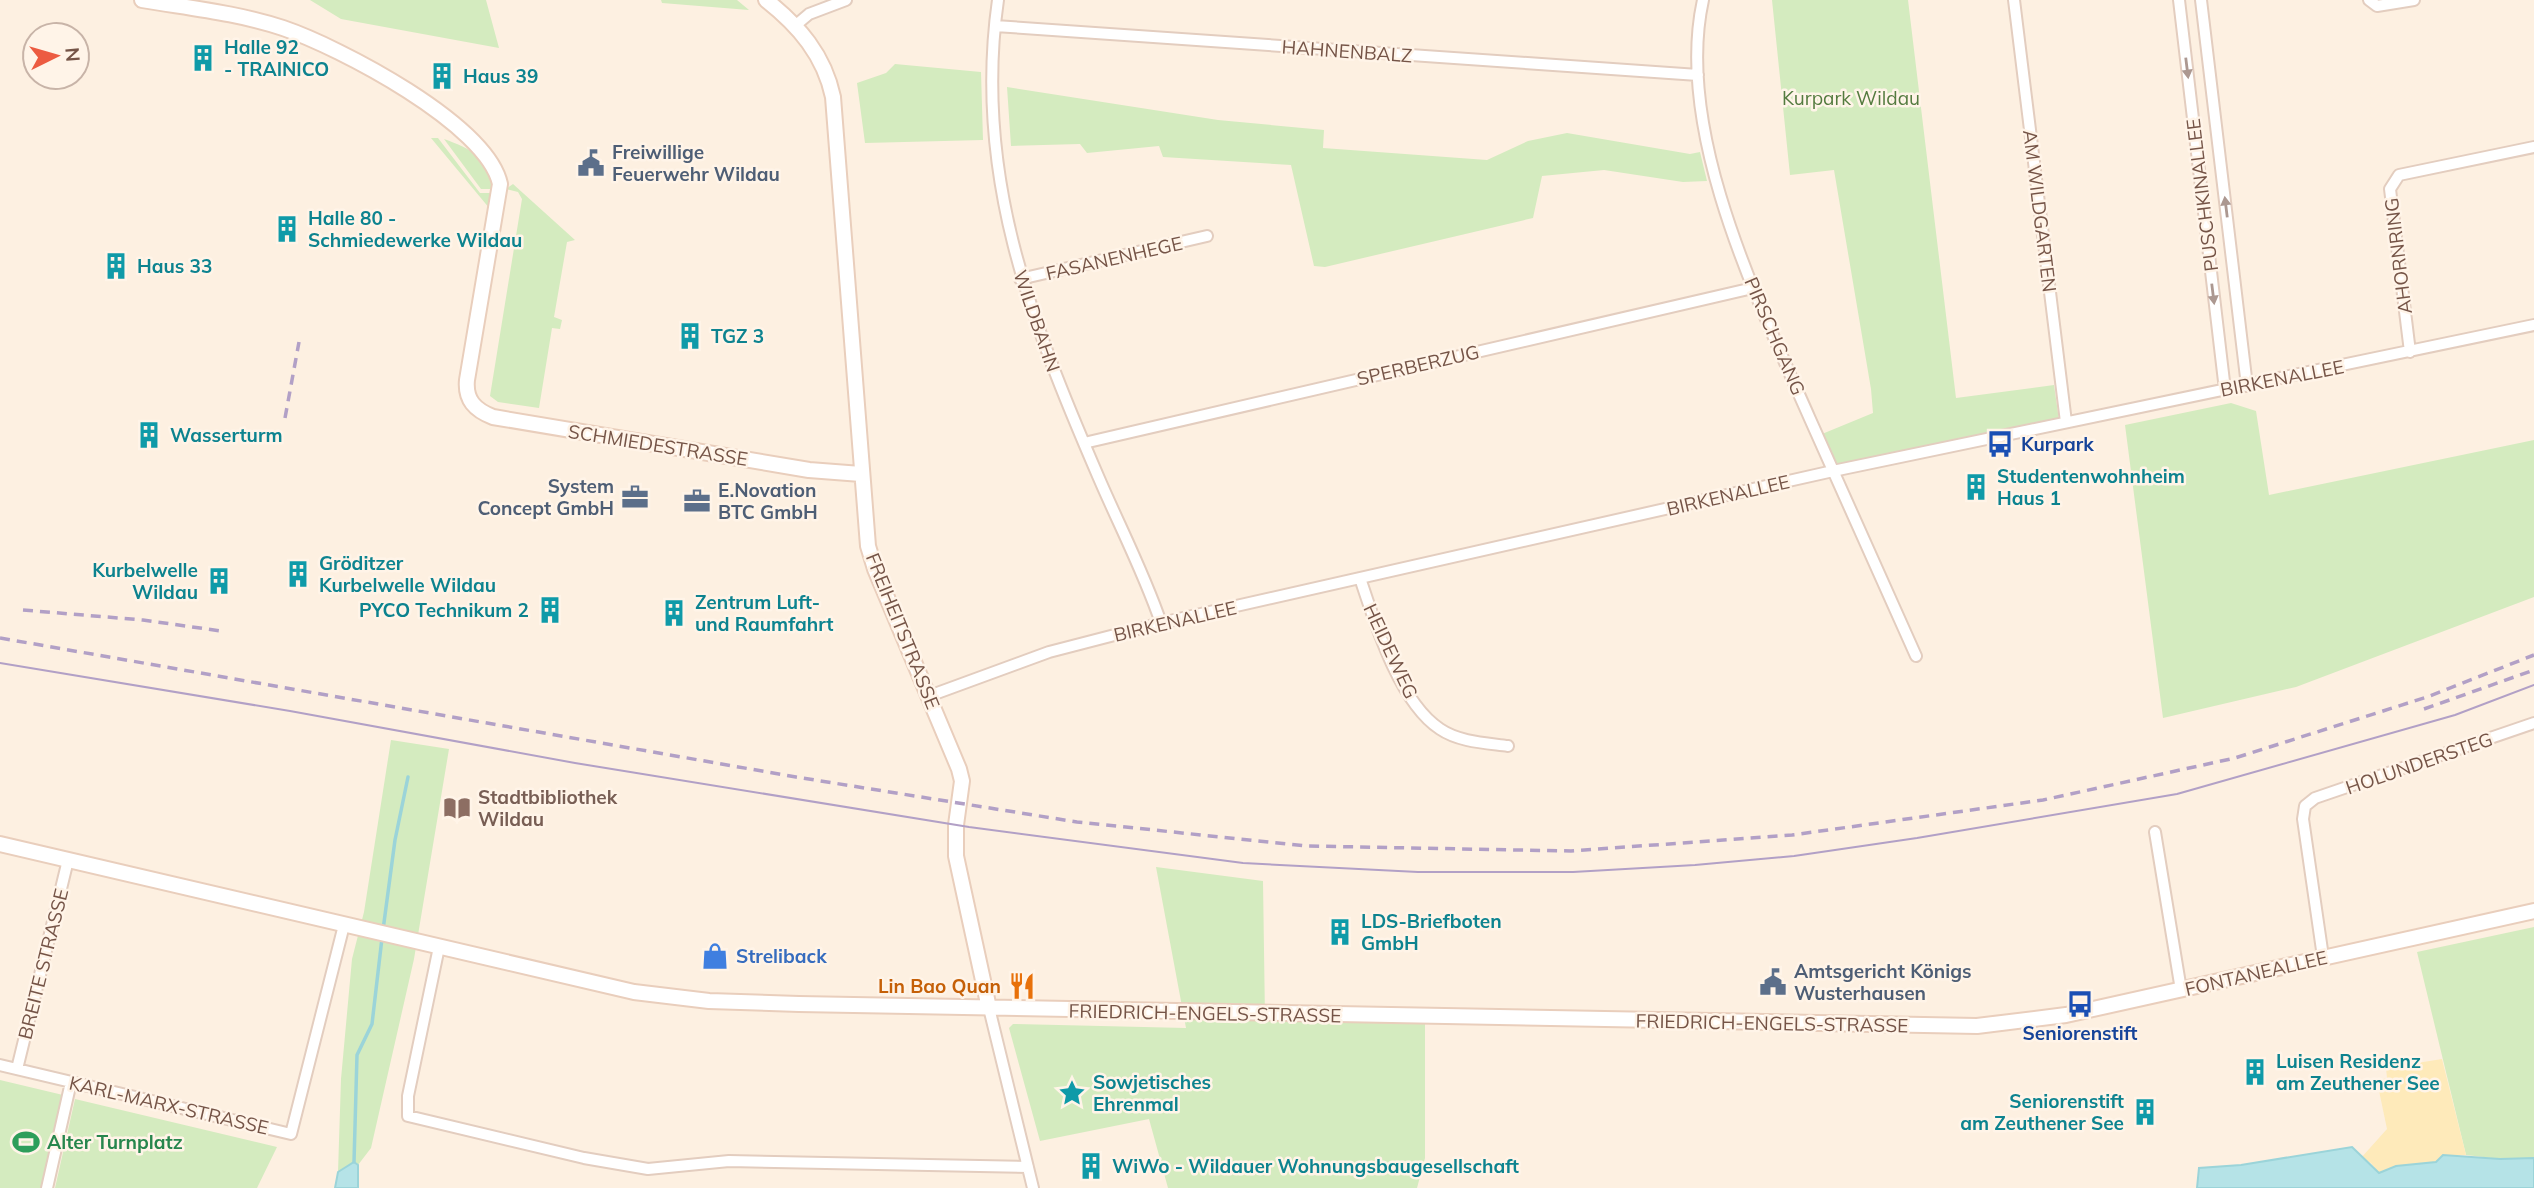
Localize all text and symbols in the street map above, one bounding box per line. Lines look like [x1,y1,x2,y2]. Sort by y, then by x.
north arrow [21,21,91,91]
street label: HAHNENBALZ [1281,34,1413,68]
place label: Halle 92 - TRAINICO [224,35,329,81]
building icon: Halle 92 - TRAINICO [188,43,218,73]
text: N [60,46,86,63]
one-way arrow [2181,57,2192,79]
building icon: Haus 39 [427,61,457,91]
place label: Haus 39 [463,64,538,88]
park label: Kurpark Wildau [1782,86,1920,110]
street label: PUSCHKINALLEE [2181,117,2223,273]
street label: AM WILDGARTEN [2018,128,2062,294]
place label: Freiwillige Feuerwehr Wildau [612,140,780,186]
public building icon: Freiwillige Feuerwehr Wildau [576,148,606,178]
one-way arrow [2221,196,2232,218]
street label: AHORNRING [2379,197,2417,315]
place label: Halle 80 - Schmiedewerke Wildau [308,206,522,252]
building icon: Halle 80 - Schmiedewerke Wildau [272,214,302,244]
street label: FASANENHEGE [1043,231,1185,285]
building icon: Haus 33 [101,251,131,281]
place label: Haus 33 [137,254,212,278]
street label: WILDBAHN [1008,267,1066,375]
street label: PIRSCHGANG [1739,273,1811,399]
one-way arrow [2208,283,2219,305]
building icon: TGZ 3 [675,321,705,351]
place label: TGZ 3 [711,324,764,348]
street label: SPERBERZUG [1354,339,1482,391]
street label: BIRKENALLEE [2218,354,2346,402]
street label: SCHMIEDESTRASSE [566,419,750,471]
building icon: Wasserturm [134,420,164,450]
place label: Wasserturm [170,423,282,447]
bus stop icon: Kurpark [1985,429,2015,459]
place label: Kurpark [2021,432,2094,456]
place label: Studentenwohnheim Haus 1 [1997,464,2185,510]
street label: BIRKENALLEE [1664,469,1792,521]
building icon: Studentenwohnheim Haus 1 [1961,472,1991,502]
place label: System Concept GmbH [477,474,614,520]
place label: E.Novation BTC GmbH [718,478,818,524]
office icon: System Concept GmbH [620,482,650,512]
office icon: E.Novation BTC GmbH [682,486,712,516]
street label: FREIHEITSTRASSE [861,549,945,713]
place label: Gröditzer Kurbelwelle Wildau [319,551,496,597]
place label: Kurbelwelle Wildau [92,558,198,604]
building icon: Gröditzer Kurbelwelle Wildau [283,559,313,589]
building icon: Kurbelwelle Wildau [204,566,234,596]
place label: Zentrum Luft- und Raumfahrt [695,590,834,636]
building icon: PYCO Technikum 2 [535,595,565,625]
street label: BIRKENALLEE [1111,595,1239,647]
place label: PYCO Technikum 2 [359,598,529,622]
building icon: Zentrum Luft- und Raumfahrt [659,598,689,628]
street label: HEIDEWEG [1359,600,1423,702]
street label: HOLUNDERSTEG [2342,727,2496,799]
place label: Stadtbibliothek Wildau [478,785,618,831]
library icon: Stadtbibliothek Wildau [442,793,472,823]
street label: BREITE STRASSE [13,886,73,1042]
place label: LDS-Briefboten GmbH [1361,909,1502,955]
building icon: LDS-Briefboten GmbH [1325,917,1355,947]
shop icon: Streliback [700,941,730,971]
place label: Streliback [736,944,827,968]
street label: FONTANEALLEE [2182,945,2330,1001]
place label: Amtsgericht Königs Wusterhausen [1794,959,1972,1005]
public building icon: Amtsgericht Königs Wusterhausen [1758,967,1788,997]
restaurant icon: Lin Bao Quan [1007,971,1037,1001]
place label: Lin Bao Quan [878,974,1001,998]
bus stop icon: Seniorenstift [2065,989,2095,1019]
street label: FRIEDRICH-ENGELS-STRASSE [1069,999,1341,1027]
street label: FRIEDRICH-ENGELS-STRASSE [1636,1009,1908,1037]
place label: Seniorenstift [2023,1021,2137,1045]
place label: Luisen Residenz am Zeuthener See [2276,1049,2440,1095]
building icon: Luisen Residenz am Zeuthener See [2240,1057,2270,1087]
street label: KARL-MARX-STRASSE [67,1070,271,1140]
place label: Sowjetisches Ehrenmal [1093,1070,1211,1116]
place icon: Sowjetisches Ehrenmal [1057,1078,1087,1108]
place label: Seniorenstift am Zeuthener See [1960,1089,2124,1135]
building icon: Seniorenstift am Zeuthener See [2130,1097,2160,1127]
sports icon: Alter Turnplatz [11,1127,41,1157]
place label: Alter Turnplatz [47,1130,183,1154]
building icon: WiWo - Wildauer Wohnungsbaugesellschaft [1076,1151,1106,1181]
place label: WiWo - Wildauer Wohnungsbaugesellschaft [1112,1154,1519,1178]

